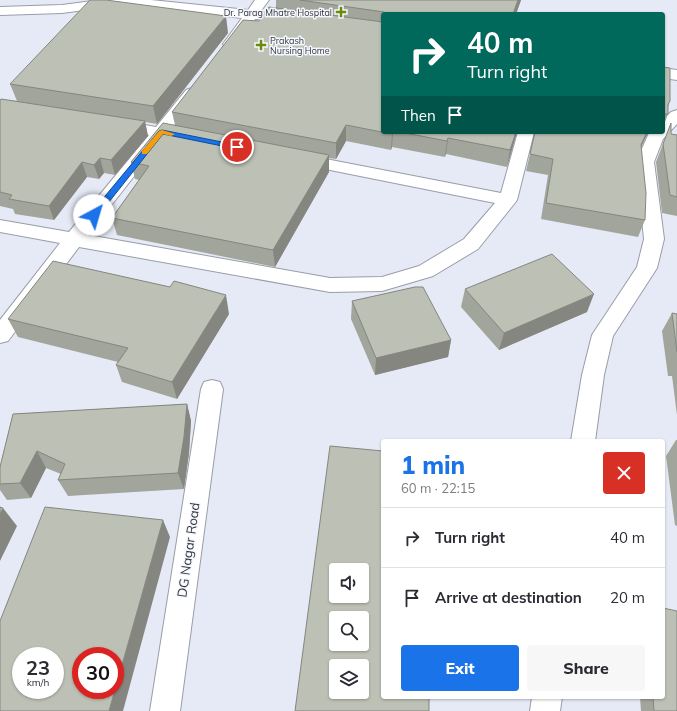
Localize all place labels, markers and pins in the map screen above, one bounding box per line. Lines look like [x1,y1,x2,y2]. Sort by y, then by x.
marker: Dr. Parag Mhatre Hospital [335,6,347,18]
place label: Dr. Parag Mhatre Hospital [224,7,332,18]
place label: Prakash Nursing Home [270,35,330,56]
marker: Prakash Nursing Home [255,39,267,51]
pin [220,130,254,164]

